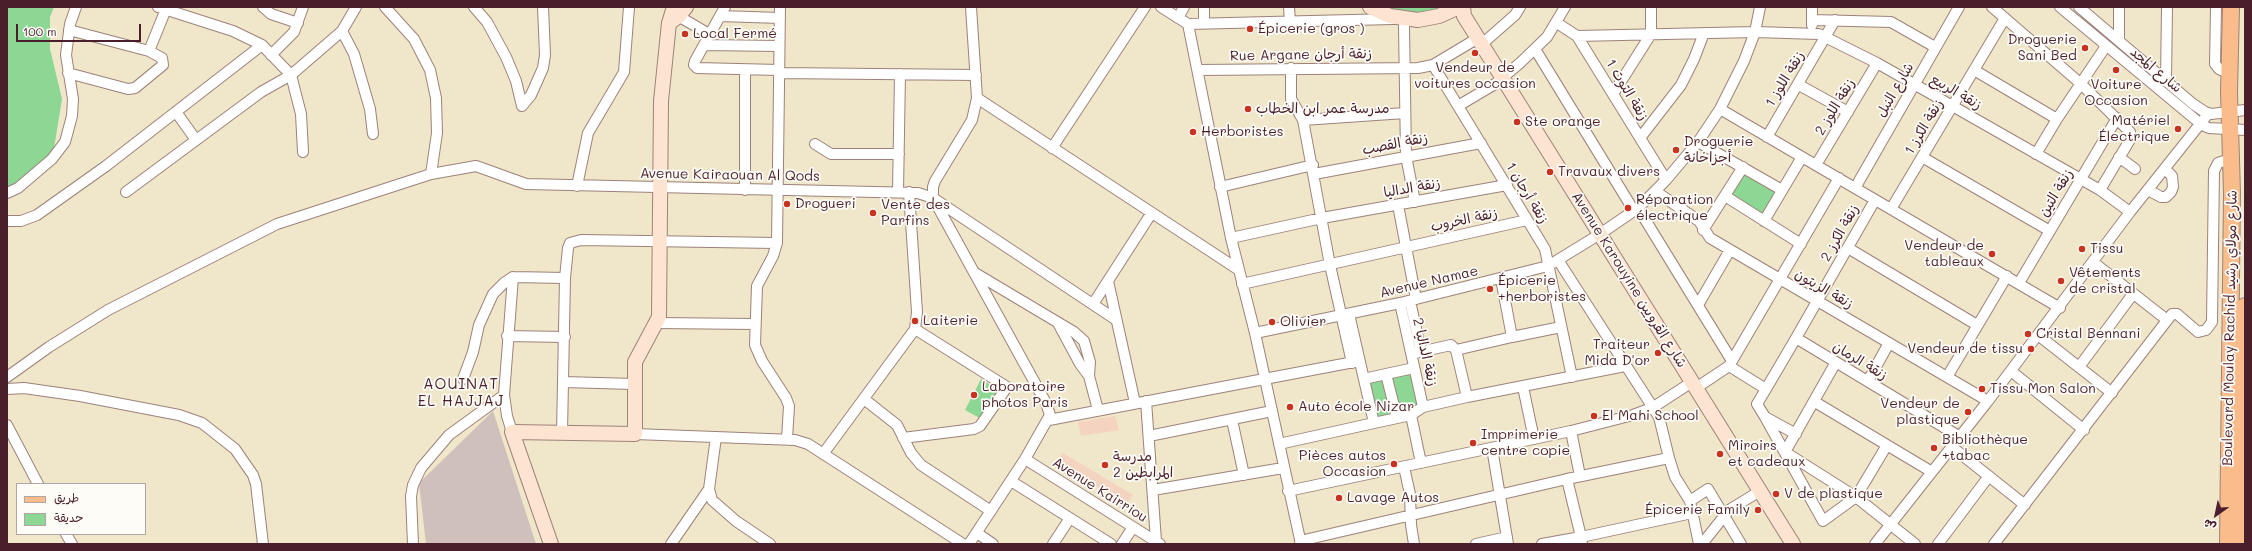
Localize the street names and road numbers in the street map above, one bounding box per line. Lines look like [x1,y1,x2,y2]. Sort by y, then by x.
street label: شارع المجد [2127,44,2185,96]
street label: Rue Argane زنقة أرجان [1230,45,1372,65]
street label: زنقة اللوز 1 [1762,48,1808,110]
street label: زنقة التوت 1 [1602,56,1652,124]
street label: شارع النبل [1873,60,1917,120]
street label: زنقة الربيع [1927,70,1985,114]
street label: زنقة اللوز 2 [1811,76,1859,138]
street label: زنقة الكرز 1 [1901,97,1947,157]
street label: زنقة القصب [1361,129,1429,159]
street label: زنقة أرجان 1 [1502,159,1552,227]
street label: Avenue Kairaouan Al Qods [640,165,820,185]
street label: زنقة التين [2035,166,2077,220]
street label: زنقة الداليا [1382,175,1442,201]
street label: Avenue Karouyine شارع القرويين [1568,189,1690,371]
street label: Boulevard Moulay Rachid شارع مولاي رشيد [2219,190,2241,466]
street label: زنقة الكرز 2 [1817,202,1863,264]
street label: زنقة الخروب [1429,205,1499,235]
street label: Avenue Namae [1378,263,1480,301]
street label: زنقة الزيتون [1792,265,1856,313]
street label: زنقة الداليا 2 [1409,316,1441,388]
street label: زنقة الرمان [1830,338,1890,384]
street label: Avenue Kairriou [1049,454,1151,526]

